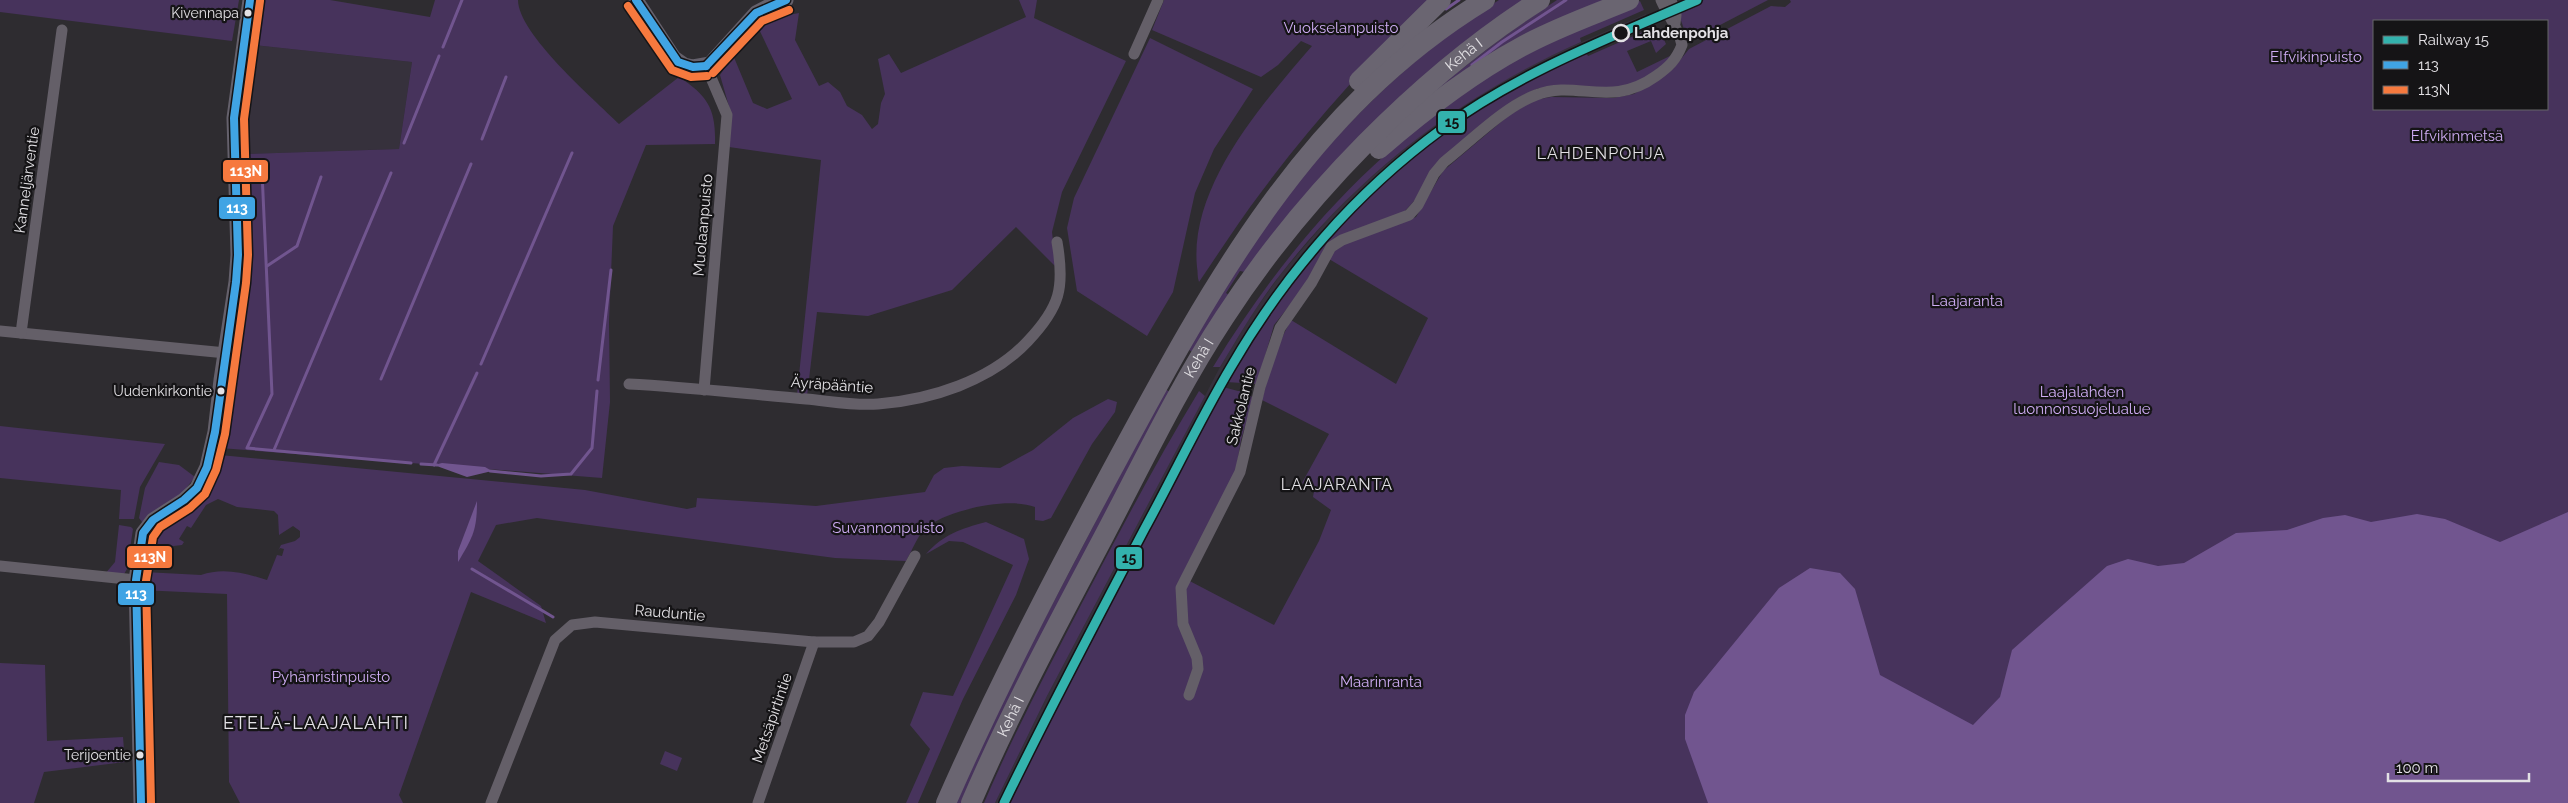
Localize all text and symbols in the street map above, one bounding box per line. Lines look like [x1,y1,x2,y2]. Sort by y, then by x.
place label: Kivennapa [171,5,239,21]
marker: Kivennapa [243,8,253,18]
park label: Vuokselanpuisto [1284,19,1399,37]
legend [2373,20,2548,110]
marker: Lahdenpohja [1612,24,1630,42]
place label: Lahdenpohja [1634,24,1729,42]
text: Railway 15 [2418,31,2489,49]
street label: Kehä I [1442,34,1486,75]
park label: Elfvikinpuisto [2270,48,2362,66]
text: 113 [2418,56,2439,74]
text: 113N [2418,81,2450,99]
line badge: 15 [1437,110,1466,134]
text: 15 [1445,114,1460,130]
street label: Kanneljärventie [11,125,43,234]
park label: Elfvikinmetsä [2411,127,2503,145]
district label: LAHDENPOHJA [1537,144,1665,163]
line badge: 113N [222,159,269,183]
text: 113N [230,163,262,179]
street label: Muolaanpuisto [690,173,716,277]
line badge: 113 [218,196,256,220]
text: 113 [226,200,248,216]
park label: Laajaranta [1931,292,2003,310]
street label: Kehä I [1180,335,1218,381]
street label: Sakkolantie [1223,365,1259,447]
street label: Äyräpääntie [790,372,874,397]
place label: Uudenkirkontie [113,383,212,399]
park label: Laajalahden luonnonsuojelualue [2013,383,2151,418]
marker: Uudenkirkontie [216,386,226,396]
district label: LAAJARANTA [1281,475,1393,494]
park label: Suvannonpuisto [832,519,944,537]
line badge: 113N [126,545,173,569]
line badge: 15 [1115,546,1143,570]
text: 113N [134,549,166,565]
text: 15 [1122,550,1137,566]
line badge: 113 [117,582,155,606]
text: 113 [125,586,147,602]
street label: Rauduntie [634,601,706,625]
park label: Pyhänristinpuisto [272,668,390,686]
street label: Metsäpirtintie [748,670,796,765]
park label: Maarinranta [1340,673,1422,691]
street label: Kehä I [993,694,1028,740]
district label: ETELÄ-LAAJALAHTI [223,712,409,733]
place label: Terijoentie [64,747,131,763]
marker: Terijoentie [135,750,145,760]
scale bar [2388,750,2529,782]
text: 100 m [2396,759,2438,777]

